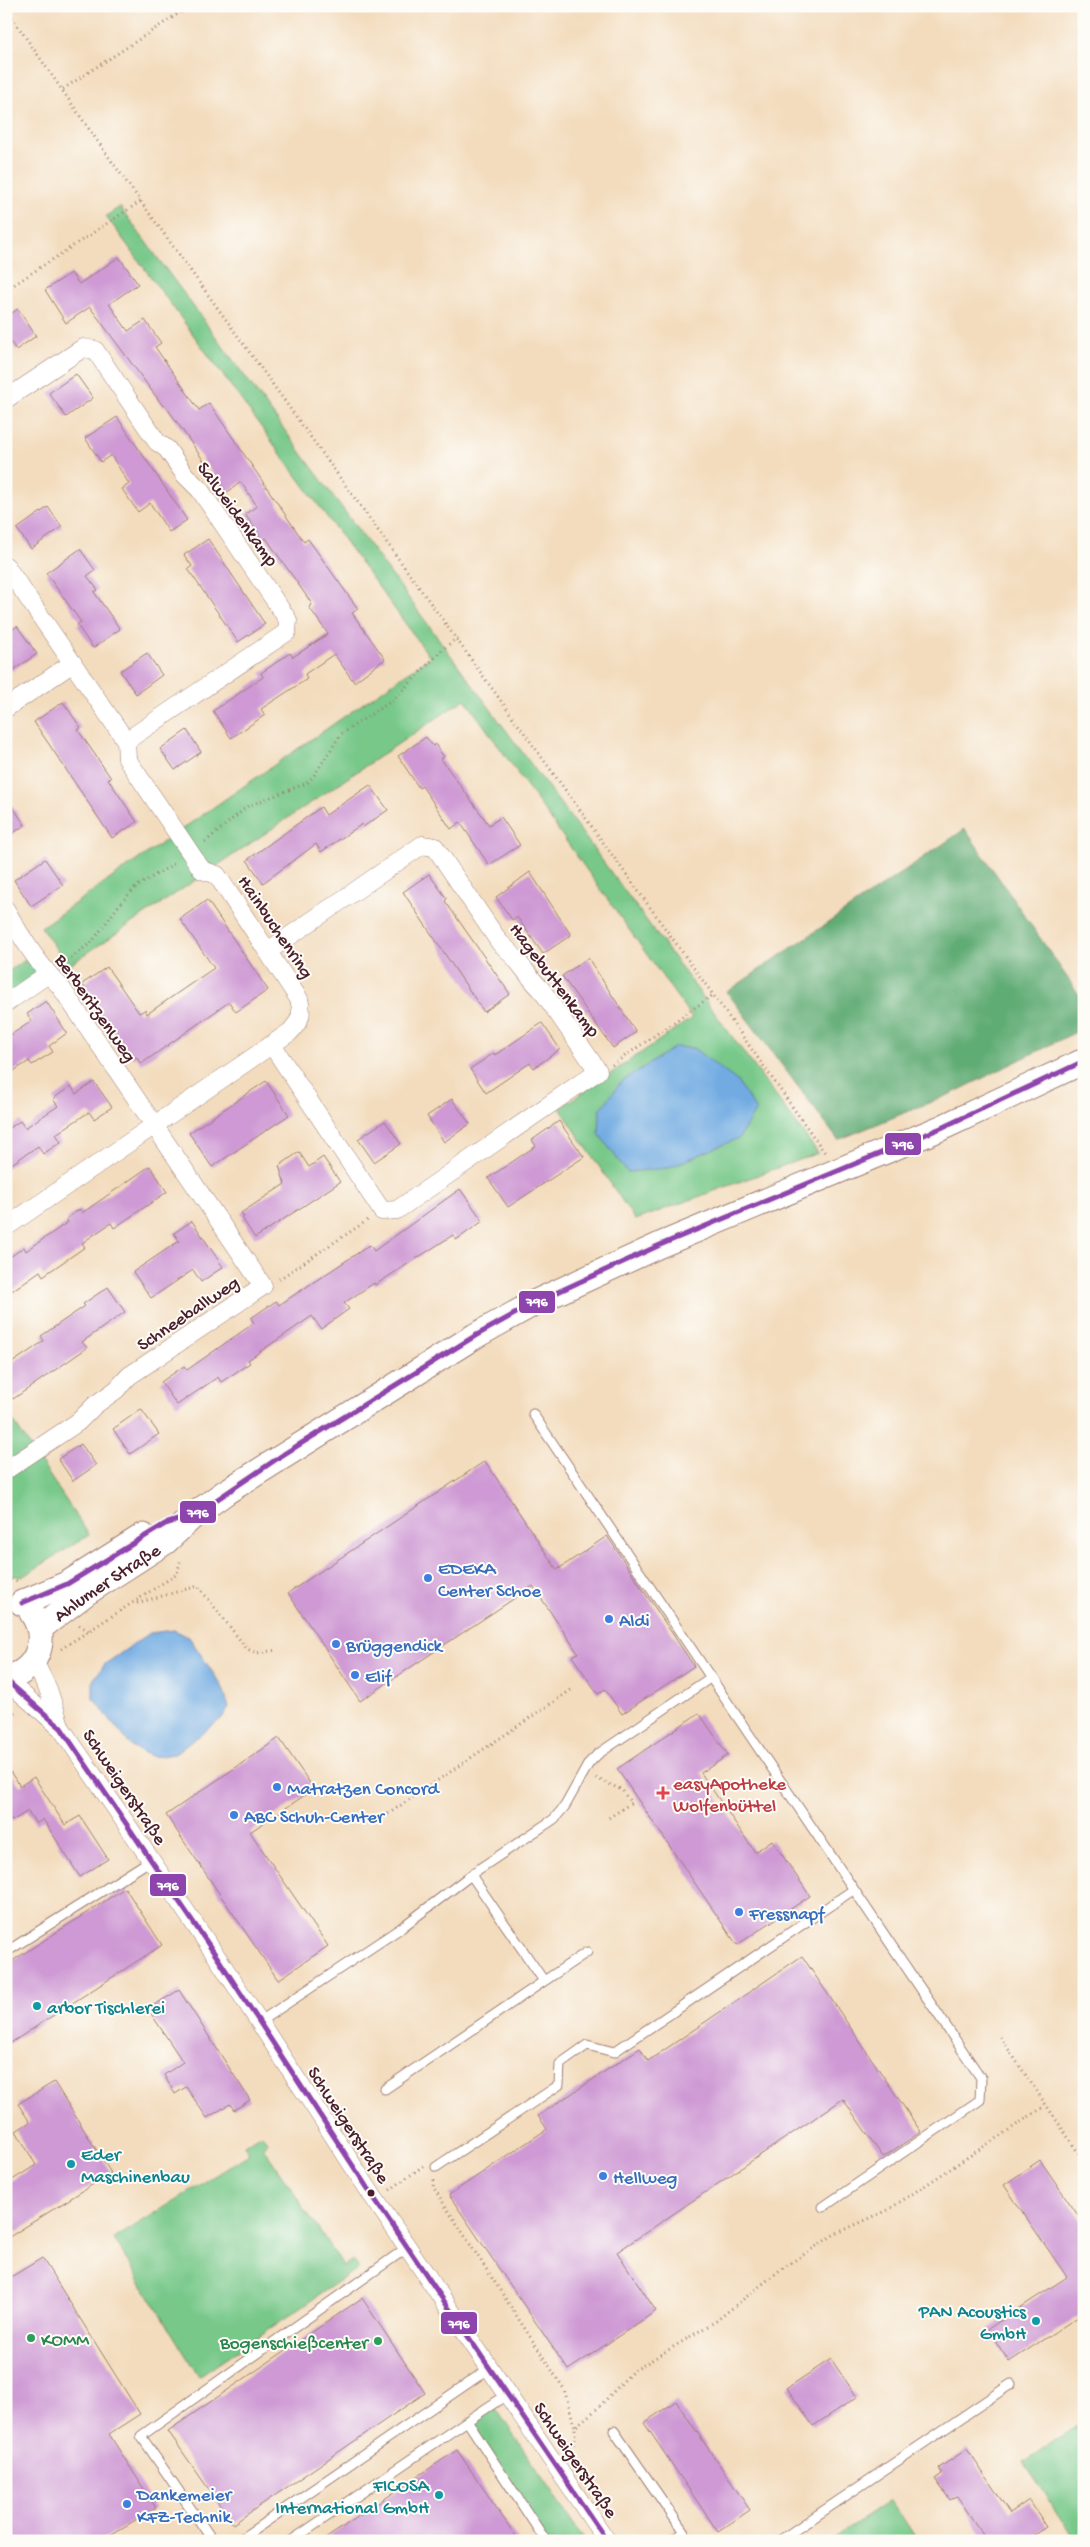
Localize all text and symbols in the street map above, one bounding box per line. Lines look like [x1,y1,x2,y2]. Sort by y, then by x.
street label: Salweidenkamp [190,458,282,573]
street label: Hainbuchenring [231,872,317,984]
street label: Hagebuttenkamp [503,919,604,1043]
street label: Berberitzenweg [48,949,140,1068]
line badge: 796 [884,1132,922,1156]
text: 796 [891,1138,915,1155]
street label: Schneeballweg [133,1272,245,1358]
line badge: 796 [518,1290,556,1314]
text: 796 [525,1295,549,1312]
line badge: 796 [179,1500,217,1524]
text: 796 [186,1506,210,1523]
street label: Ahlumer Straße [50,1540,166,1629]
place label: EDEKA Center Schoe [438,1559,541,1604]
marker: EDEKA Center Schoe [422,1572,434,1584]
place label: Aldi [619,1611,650,1634]
marker: Aldi [603,1613,615,1625]
place label: Brüggendick [345,1636,444,1659]
marker: Brüggendick [330,1638,342,1650]
place label: Elif [365,1667,393,1690]
marker: Elif [349,1669,361,1681]
street label: Schweigerstraße [76,1726,170,1850]
place label: easyApotheke Wolfenbüttel [673,1774,786,1819]
place label: Matratzen Concord [287,1779,440,1802]
marker: Matratzen Concord [271,1781,283,1793]
marker: easyApotheke Wolfenbüttel [657,1787,669,1799]
place label: ABC Schuh-Center [244,1807,386,1830]
marker: ABC Schuh-Center [228,1809,240,1821]
line badge: 796 [149,1873,187,1897]
text: 796 [156,1879,180,1896]
place label: Fressnapf [748,1904,826,1927]
marker: Fressnapf [733,1906,745,1918]
place label: arbor Tischlerei [47,1998,165,2021]
marker: arbor Tischlerei [31,2000,43,2012]
street label: Schweigerstraße [301,2063,394,2189]
place label: Eder Maschinenbau [81,2145,190,2190]
marker: Eder Maschinenbau [65,2158,77,2170]
place label: Hellweg [613,2168,678,2191]
marker: Hellweg [597,2170,609,2182]
unlabelled marker [366,2188,376,2198]
place label: PAN Acoustics GmbH [918,2302,1027,2347]
line badge: 796 [440,2311,478,2335]
marker: PAN Acoustics GmbH [1030,2315,1042,2327]
text: 796 [447,2317,471,2334]
place label: KOMM [41,2330,90,2353]
marker: KOMM [25,2332,37,2344]
place label: Bogenschießcenter [219,2333,370,2356]
marker: Bogenschießcenter [372,2335,384,2347]
street label: Schweigerstraße [527,2399,621,2523]
place label: FICOSA International GmbH [275,2476,431,2521]
place label: Dankemeier KFZ-Technik [135,2485,233,2530]
marker: FICOSA International GmbH [433,2489,445,2501]
marker: Dankemeier KFZ-Technik [121,2498,133,2510]

